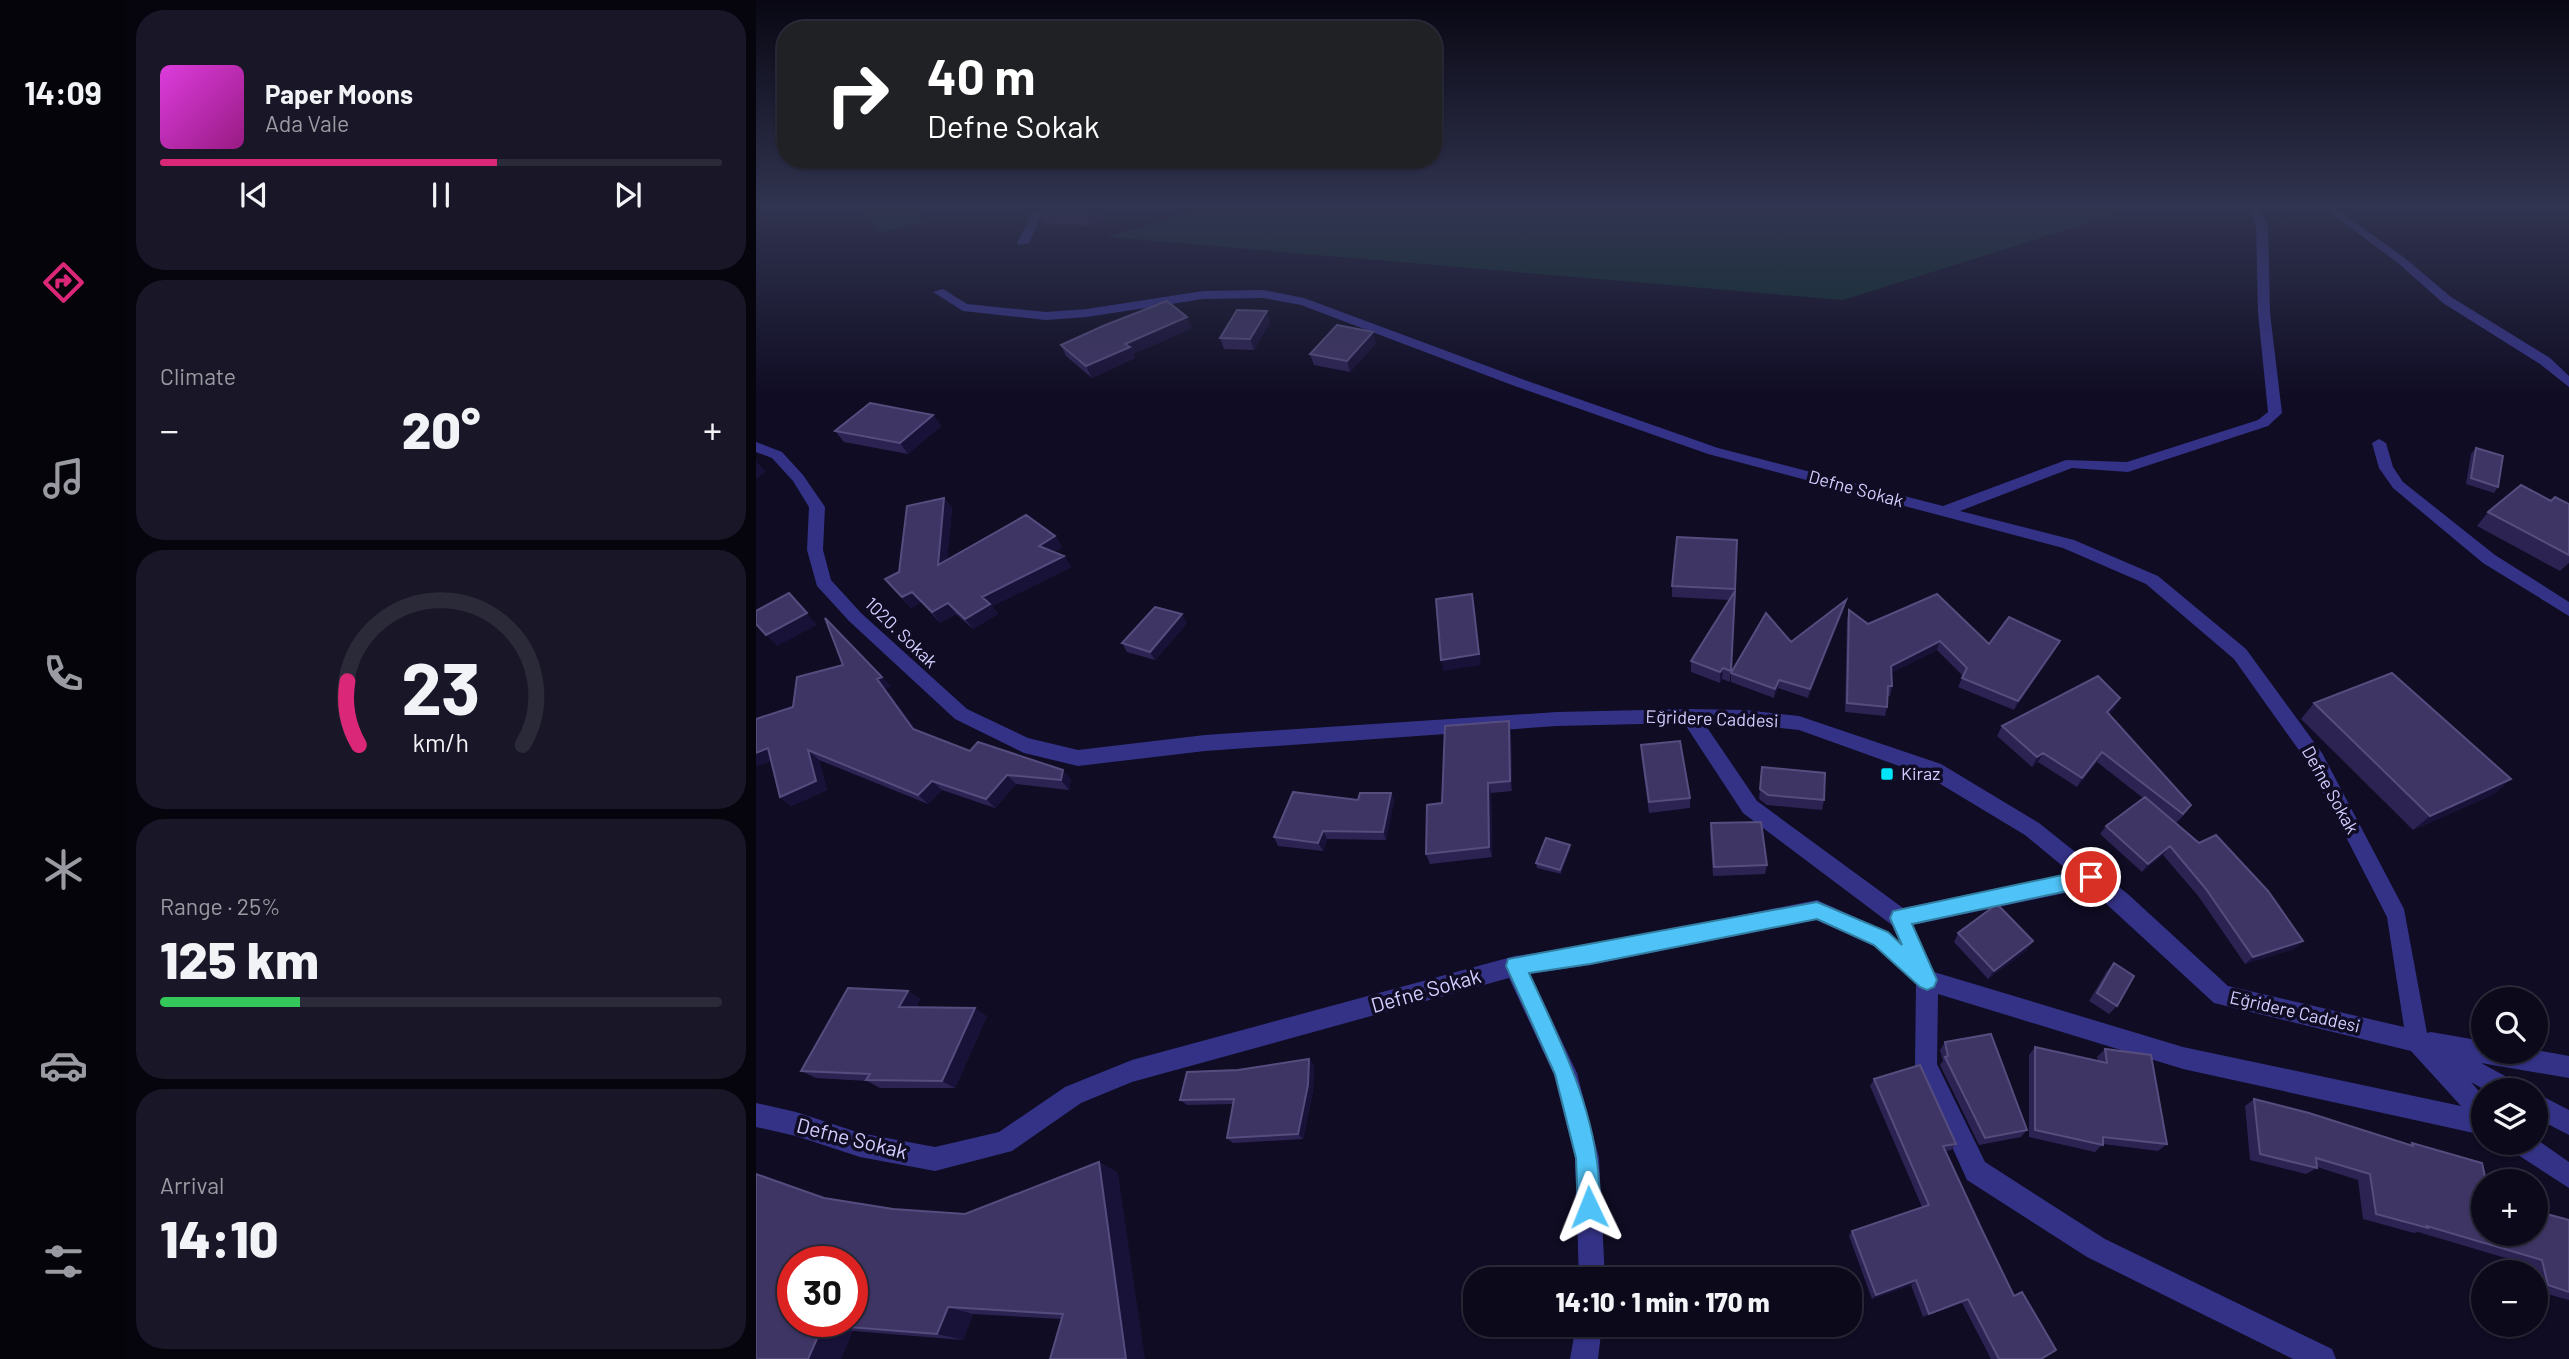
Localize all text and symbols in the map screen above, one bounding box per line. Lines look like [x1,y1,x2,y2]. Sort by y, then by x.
text: 40 m [927,46,1035,105]
icon: right [812,49,903,140]
text: 14:09 [24,73,102,111]
text: Paper Moons [265,78,413,109]
text: Defne Sokak [927,106,1100,144]
text: Ada Vale [265,109,349,137]
icon: previous [235,176,273,214]
icon: pause [422,176,460,214]
icon: next [609,176,647,214]
icon: directions [39,258,88,307]
text: Climate [160,362,236,390]
text: 20° [402,397,480,459]
text: − [160,406,179,452]
text: + [703,406,722,452]
icon: music [39,454,88,503]
street label: Defne Sokak [1806,465,1906,511]
street label: 1020. Sokak [861,592,943,672]
text: 23 [401,643,481,731]
icon: phone [39,649,88,698]
street label: Eğridere Caddesi [1645,705,1779,731]
text: km/h [413,727,469,757]
street label: Defne Sokak [2298,742,2364,837]
place label: Kiraz [1901,762,1940,784]
marker: Kiraz [1879,766,1895,782]
icon: climate [39,845,88,894]
pin [2061,847,2121,907]
icon: arrive [2072,858,2110,896]
text: Range · 25% [160,892,280,920]
text: 125 km [160,927,319,989]
street label: Defne Sokak [1368,962,1484,1017]
street label: Eğridere Caddesi [2228,985,2363,1037]
map controls [2471,987,2548,1337]
button: search [2471,987,2548,1064]
icon: car [39,1041,88,1090]
button: layers [2471,1078,2548,1155]
street label: Defne Sokak [794,1112,910,1163]
button: + [2471,1169,2548,1246]
position arrow [1552,1170,1626,1244]
text: Arrival [160,1171,224,1199]
text: 14:10 [160,1206,278,1268]
icon: filters [39,1237,88,1286]
speed limit sign: 30 [777,1246,868,1337]
button: − [2471,1260,2548,1337]
text: 14:10 · 1 min · 170 m [1555,1286,1770,1317]

